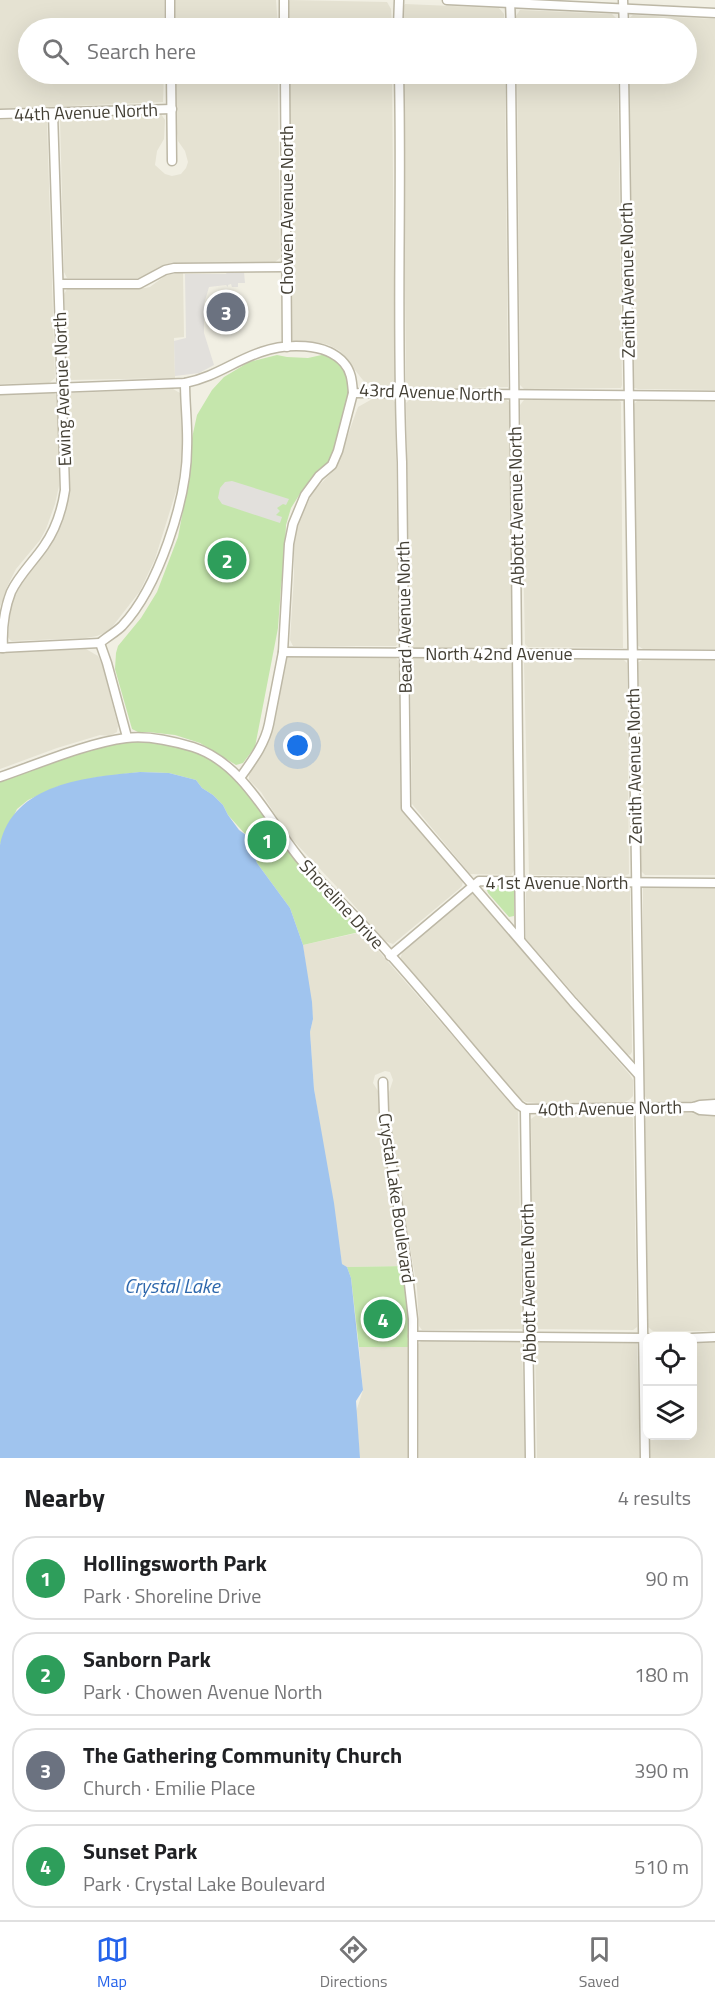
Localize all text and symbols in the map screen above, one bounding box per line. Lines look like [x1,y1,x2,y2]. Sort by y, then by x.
search box [18,18,697,84]
text: Search here [87,34,196,68]
icon: search [39,35,72,68]
street label: 44th Avenue North [13,96,159,128]
street label: Chowen Avenue North [273,125,300,295]
street label: Zenith Avenue North [612,202,642,358]
pin: 3 [206,290,246,334]
street label: Ewing Avenue North [46,311,78,467]
street label: 43rd Avenue North [359,376,503,408]
street label: Abbott Avenue North [501,426,531,586]
pin: 2 [208,538,246,582]
street label: Beard Avenue North [389,540,419,694]
street label: North 42nd Avenue [425,640,573,667]
street label: Zenith Avenue North [619,688,649,844]
your location [283,731,312,760]
pin: 1 [248,818,286,862]
street label: Shoreline Drive [293,853,391,955]
street label: 41st Avenue North [486,869,628,896]
street label: 40th Avenue North [538,1093,682,1123]
street label: Crystal Lake Boulevard [372,1111,422,1285]
street label: Abbott Avenue North [513,1203,543,1363]
water label: Crystal Lake [124,1270,221,1301]
pin: 4 [364,1296,403,1342]
map controls [643,1332,697,1440]
button: locate [643,1332,697,1386]
button: layers [643,1386,697,1440]
text: Nearby [24,1478,105,1517]
text: 4 results [618,1482,691,1513]
text: Hollingsworth Park [83,1546,267,1580]
text: 1 [40,1563,51,1594]
text: 90 m [645,1563,689,1594]
text: Park · Shoreline Drive [83,1580,261,1611]
text: Sanborn Park [83,1642,211,1676]
text: 2 [40,1659,51,1690]
text: 180 m [634,1659,689,1690]
text: Park · Chowen Avenue North [83,1676,323,1707]
text: The Gathering Community Church [83,1738,402,1772]
text: 3 [40,1755,51,1786]
text: 390 m [634,1755,689,1786]
text: Church · Emilie Place [83,1772,255,1803]
text: Sunset Park [83,1834,197,1868]
text: 4 [40,1851,51,1882]
text: 510 m [634,1851,689,1882]
text: Park · Crystal Lake Boulevard [83,1868,325,1899]
tab: Map [96,1933,129,1993]
tab: Directions [320,1933,388,1993]
tab: Saved [579,1933,619,1993]

